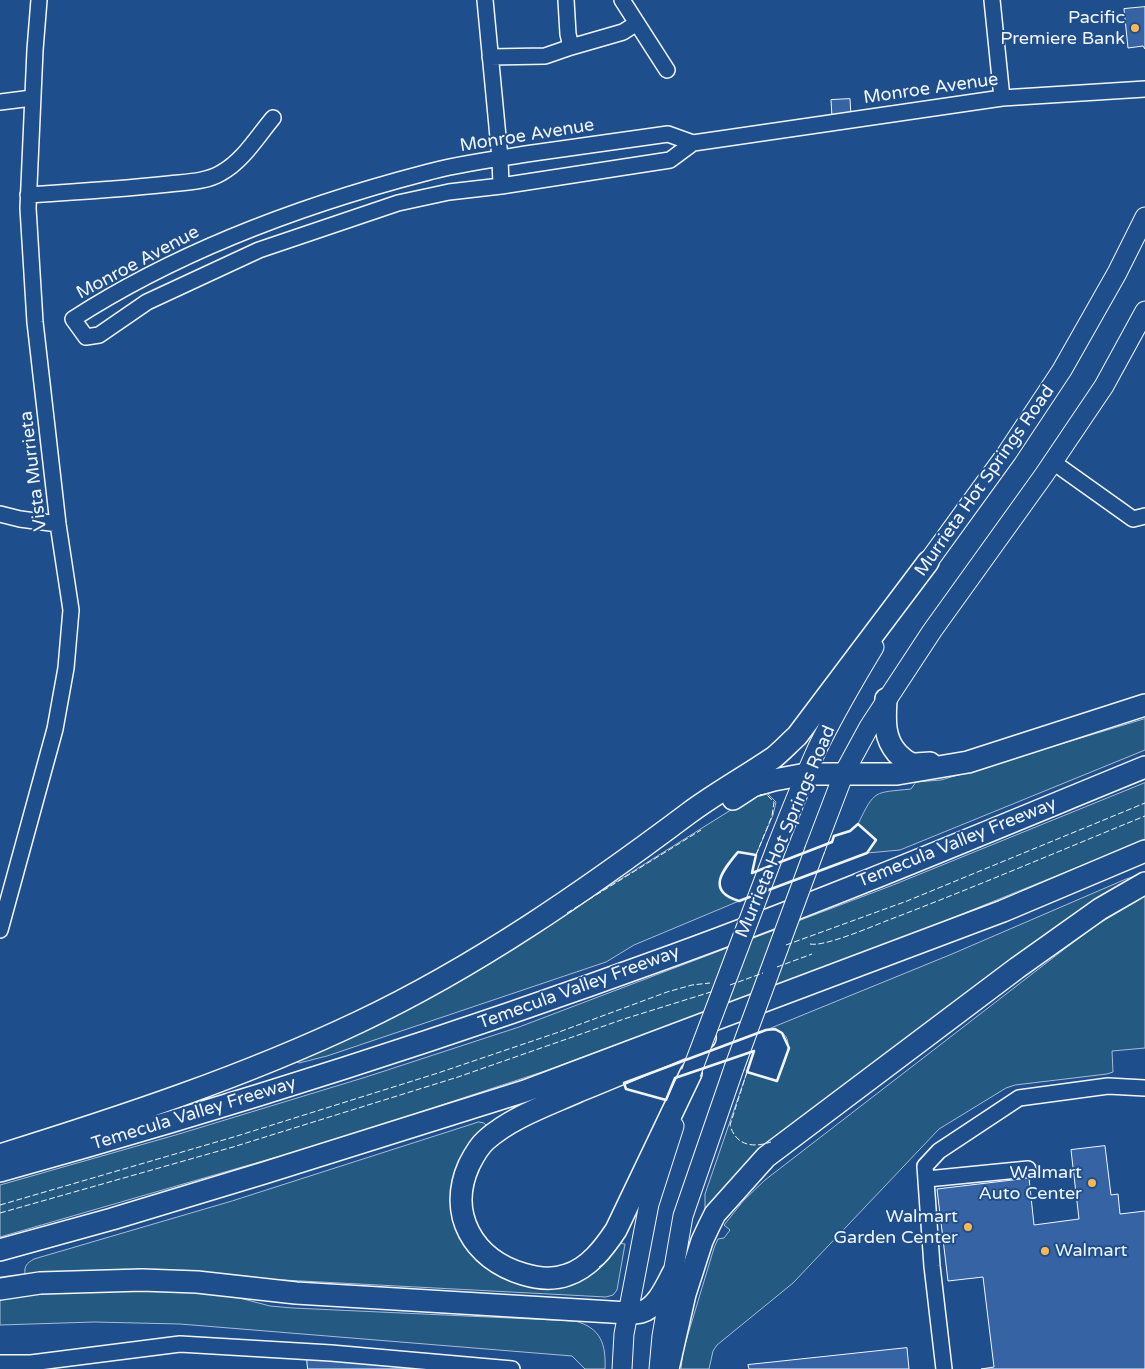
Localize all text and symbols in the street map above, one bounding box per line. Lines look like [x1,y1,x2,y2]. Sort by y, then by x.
place label: Pacific Premiere Bank [1000,7,1125,50]
marker: Pacific Premiere Bank [1129,22,1141,34]
street label: Monroe Avenue [862,69,1000,109]
street label: Monroe Avenue [458,115,596,157]
street label: Monroe Avenue [73,222,203,304]
street label: Murrieta Hot Springs Road [911,381,1059,581]
street label: Vista Murrieta [16,410,52,532]
street label: Murrieta Hot Springs Road [731,723,841,941]
street label: Temecula Valley Freeway [854,793,1060,893]
street label: Temecula Valley Freeway [475,941,683,1035]
street label: Temecula Valley Freeway [89,1073,299,1155]
place label: Walmart Auto Center [979,1162,1082,1204]
marker: Walmart Auto Center [1086,1177,1098,1189]
place label: Walmart Garden Center [833,1206,958,1248]
marker: Walmart Garden Center [962,1221,974,1233]
place label: Walmart [1055,1240,1127,1262]
marker: Walmart [1039,1245,1051,1257]

